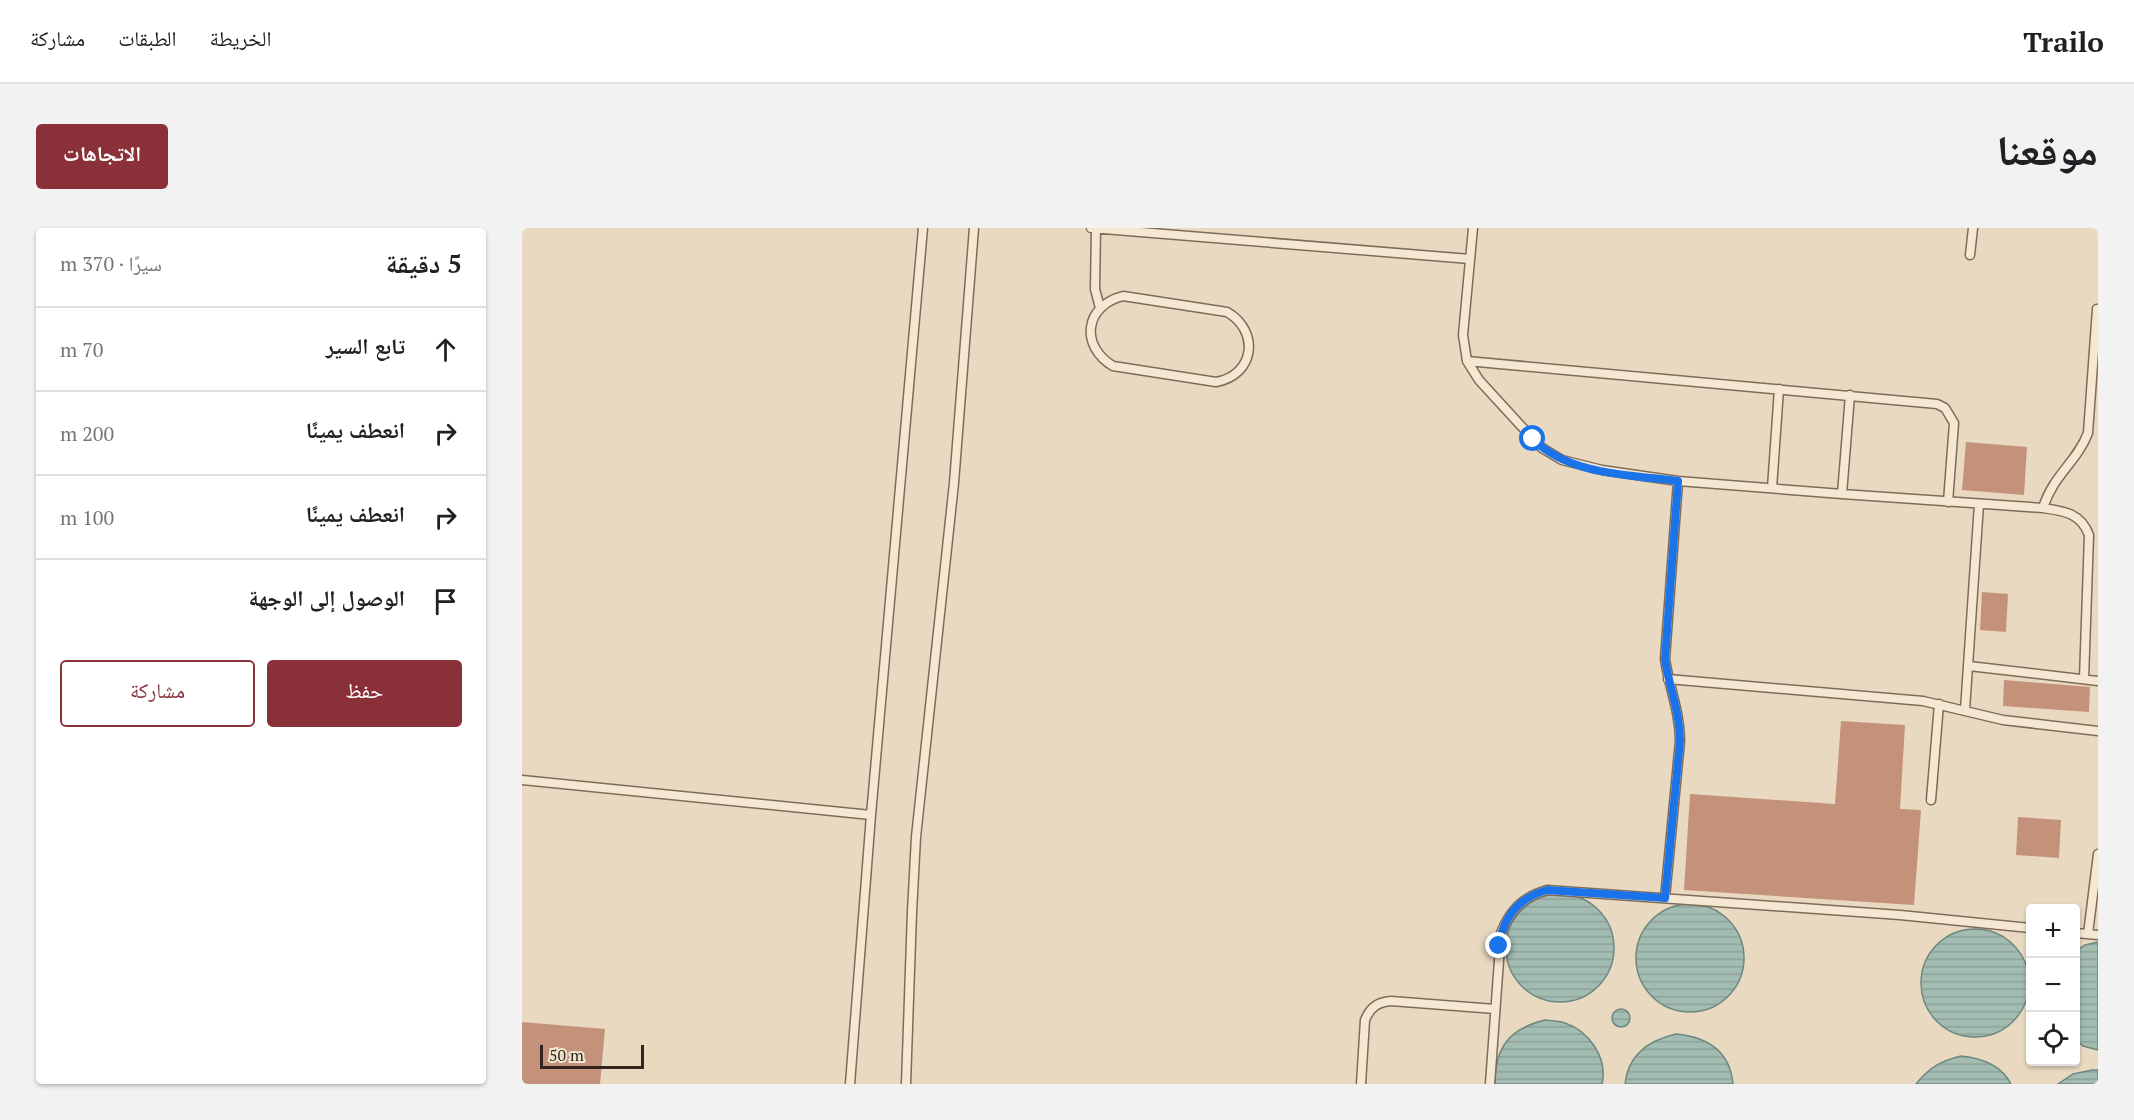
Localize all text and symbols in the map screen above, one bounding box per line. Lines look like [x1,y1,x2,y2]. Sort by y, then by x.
text: Trailo [2023,23,2104,60]
text: مشاركة [30,24,85,52]
text: الطبقات [118,24,177,52]
text: الخريطة [210,24,271,52]
text: موقعنا [1997,121,2098,177]
button: الاتجاهات [36,124,168,189]
text: 5 دقيقة [386,246,462,280]
text: سيرًا · 370 m [60,250,162,277]
text: تابع السير [326,331,405,360]
icon: ahead [429,333,462,366]
text: 70 m [60,336,103,363]
text: انعطف يمينًا [306,415,405,444]
icon: right [429,417,462,450]
text: 200 m [60,420,114,447]
route start [1519,425,1545,451]
text: انعطف يمينًا [306,499,405,528]
icon: right [429,501,462,534]
text: 100 m [60,504,114,531]
text: الوصول إلى الوجهة [248,583,405,612]
icon: arrive [429,585,462,618]
button: مشاركة [60,660,255,727]
button: حفظ [267,660,462,727]
map controls [2026,904,2080,1066]
button: + [2026,904,2080,958]
route end [1485,932,1511,958]
button: − [2026,958,2080,1012]
button: locate [2026,1012,2080,1066]
scale bar [540,1042,644,1070]
text: 50 m [549,1044,584,1066]

